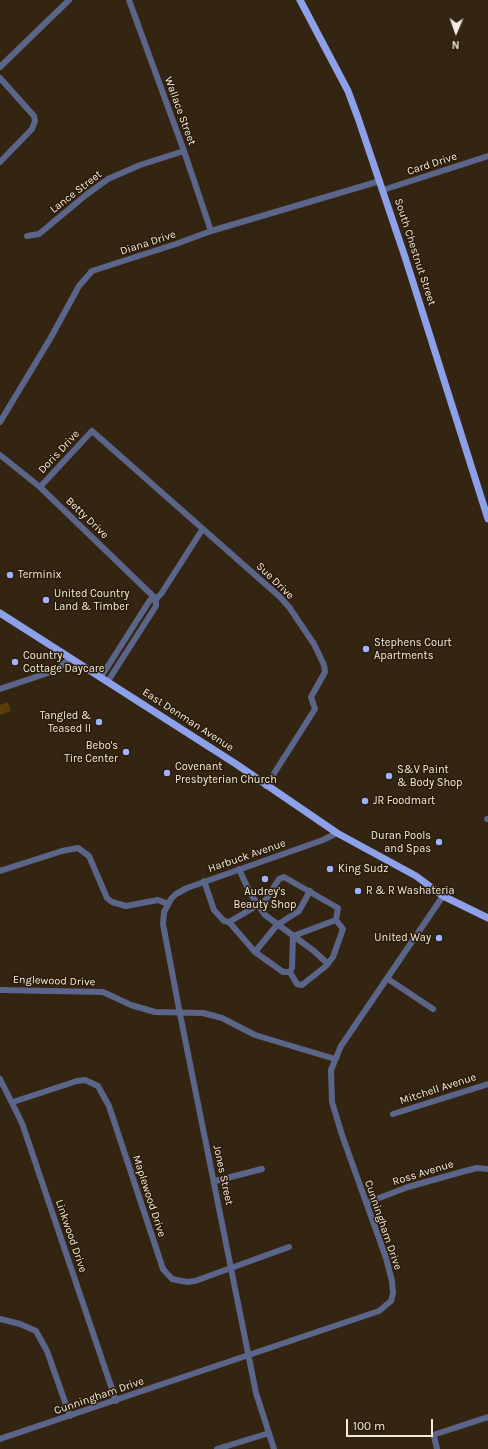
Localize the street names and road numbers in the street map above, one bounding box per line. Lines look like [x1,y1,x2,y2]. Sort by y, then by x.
street label: Wallace Street [162,75,198,147]
street label: Card Drive [405,150,459,178]
street label: Lance Street [48,168,104,216]
street label: South Chestnut Street [391,197,439,307]
street label: Diana Drive [119,228,177,258]
street label: Doris Drive [36,428,82,476]
street label: Betty Drive [63,494,111,542]
street label: Sue Drive [253,560,297,602]
street label: East Denman Avenue [140,686,236,754]
street label: Harbuck Avenue [206,837,288,875]
street label: Englewood Drive [13,973,95,989]
street label: Mitchell Avenue [398,1070,478,1108]
street label: Jones Street [210,1144,236,1206]
street label: Maplewood Drive [130,1153,168,1239]
street label: Ross Avenue [391,1157,455,1189]
street label: Cunningham Drive [361,1178,405,1272]
street label: Linkwood Drive [52,1198,90,1274]
street label: Cunningham Drive [52,1374,146,1418]

